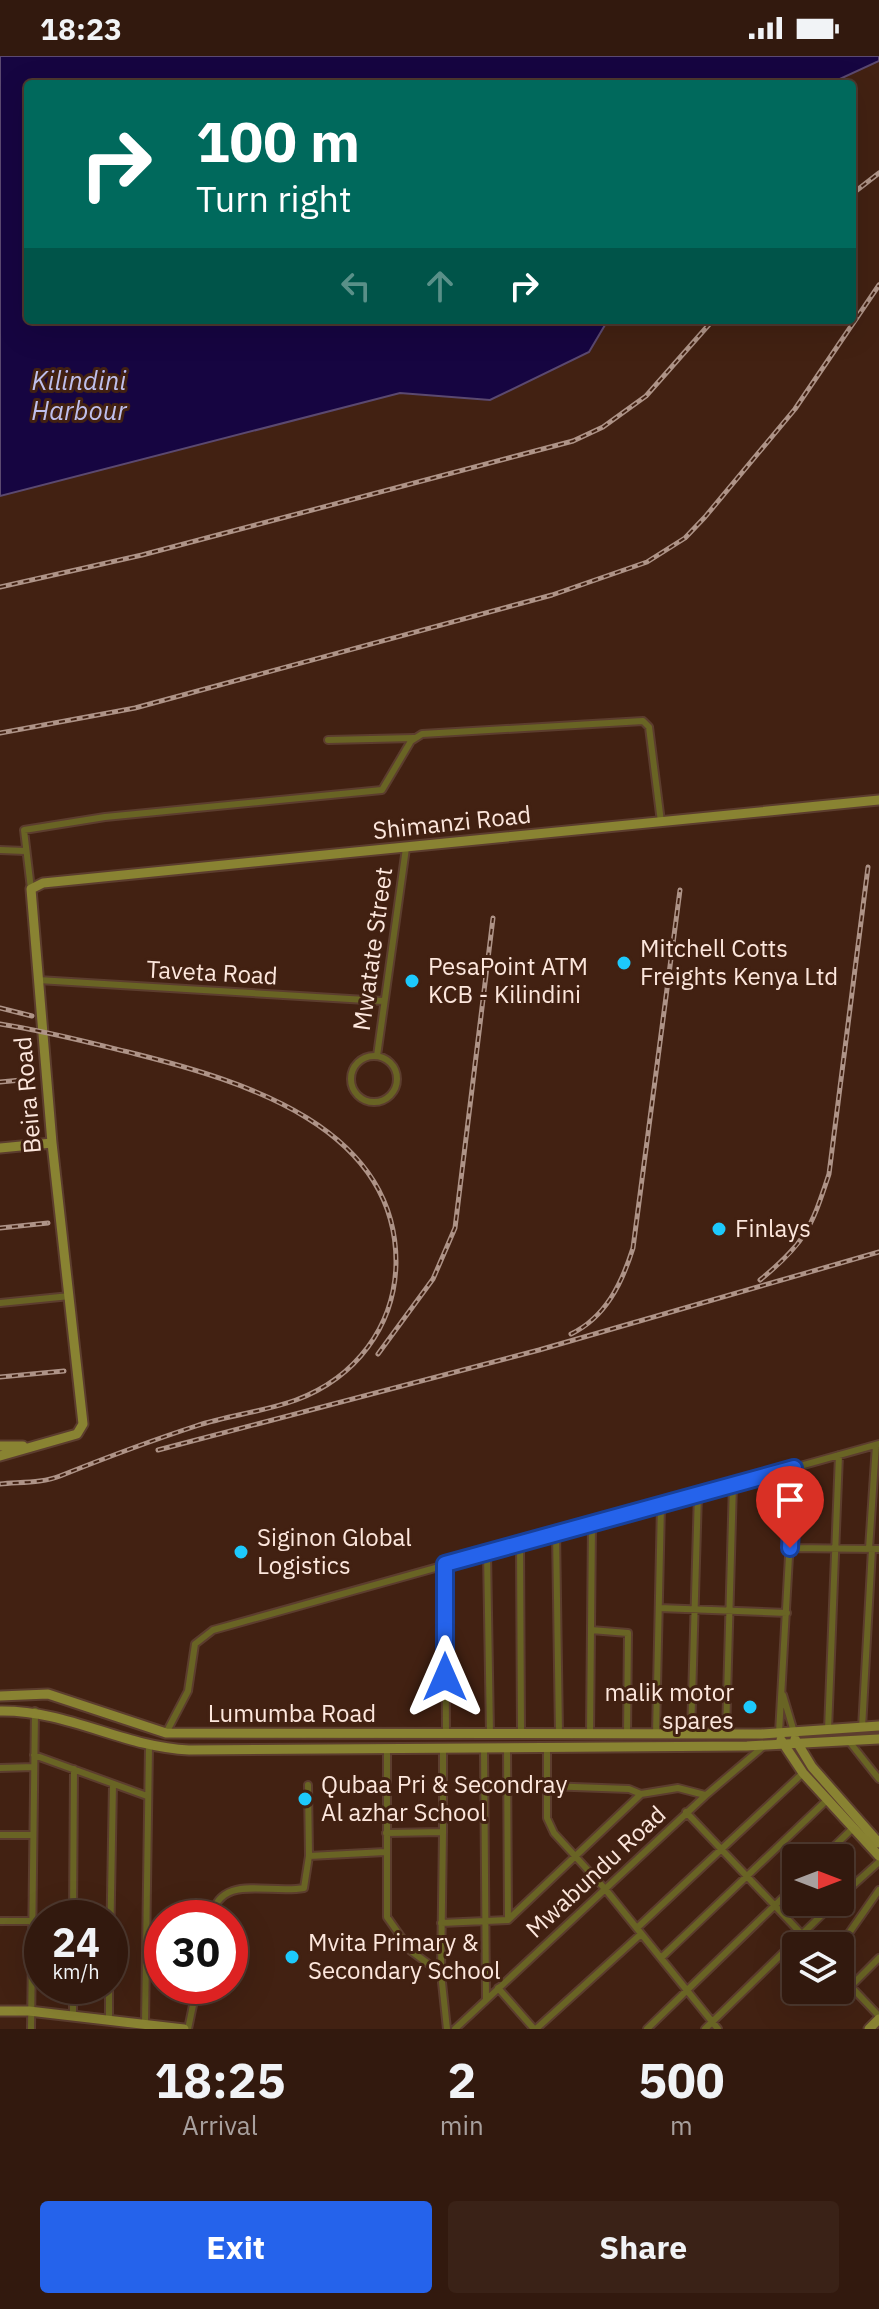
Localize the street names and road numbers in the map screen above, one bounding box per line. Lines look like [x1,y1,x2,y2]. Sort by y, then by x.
street label: Shimanzi Road [371,798,533,846]
street label: Mwatate Street [345,865,399,1033]
street label: Taveta Road [146,953,279,991]
street label: Beira Road [6,1035,48,1155]
street label: Lumumba Road [208,1697,376,1729]
street label: Mwabundu Road [519,1798,672,1944]

